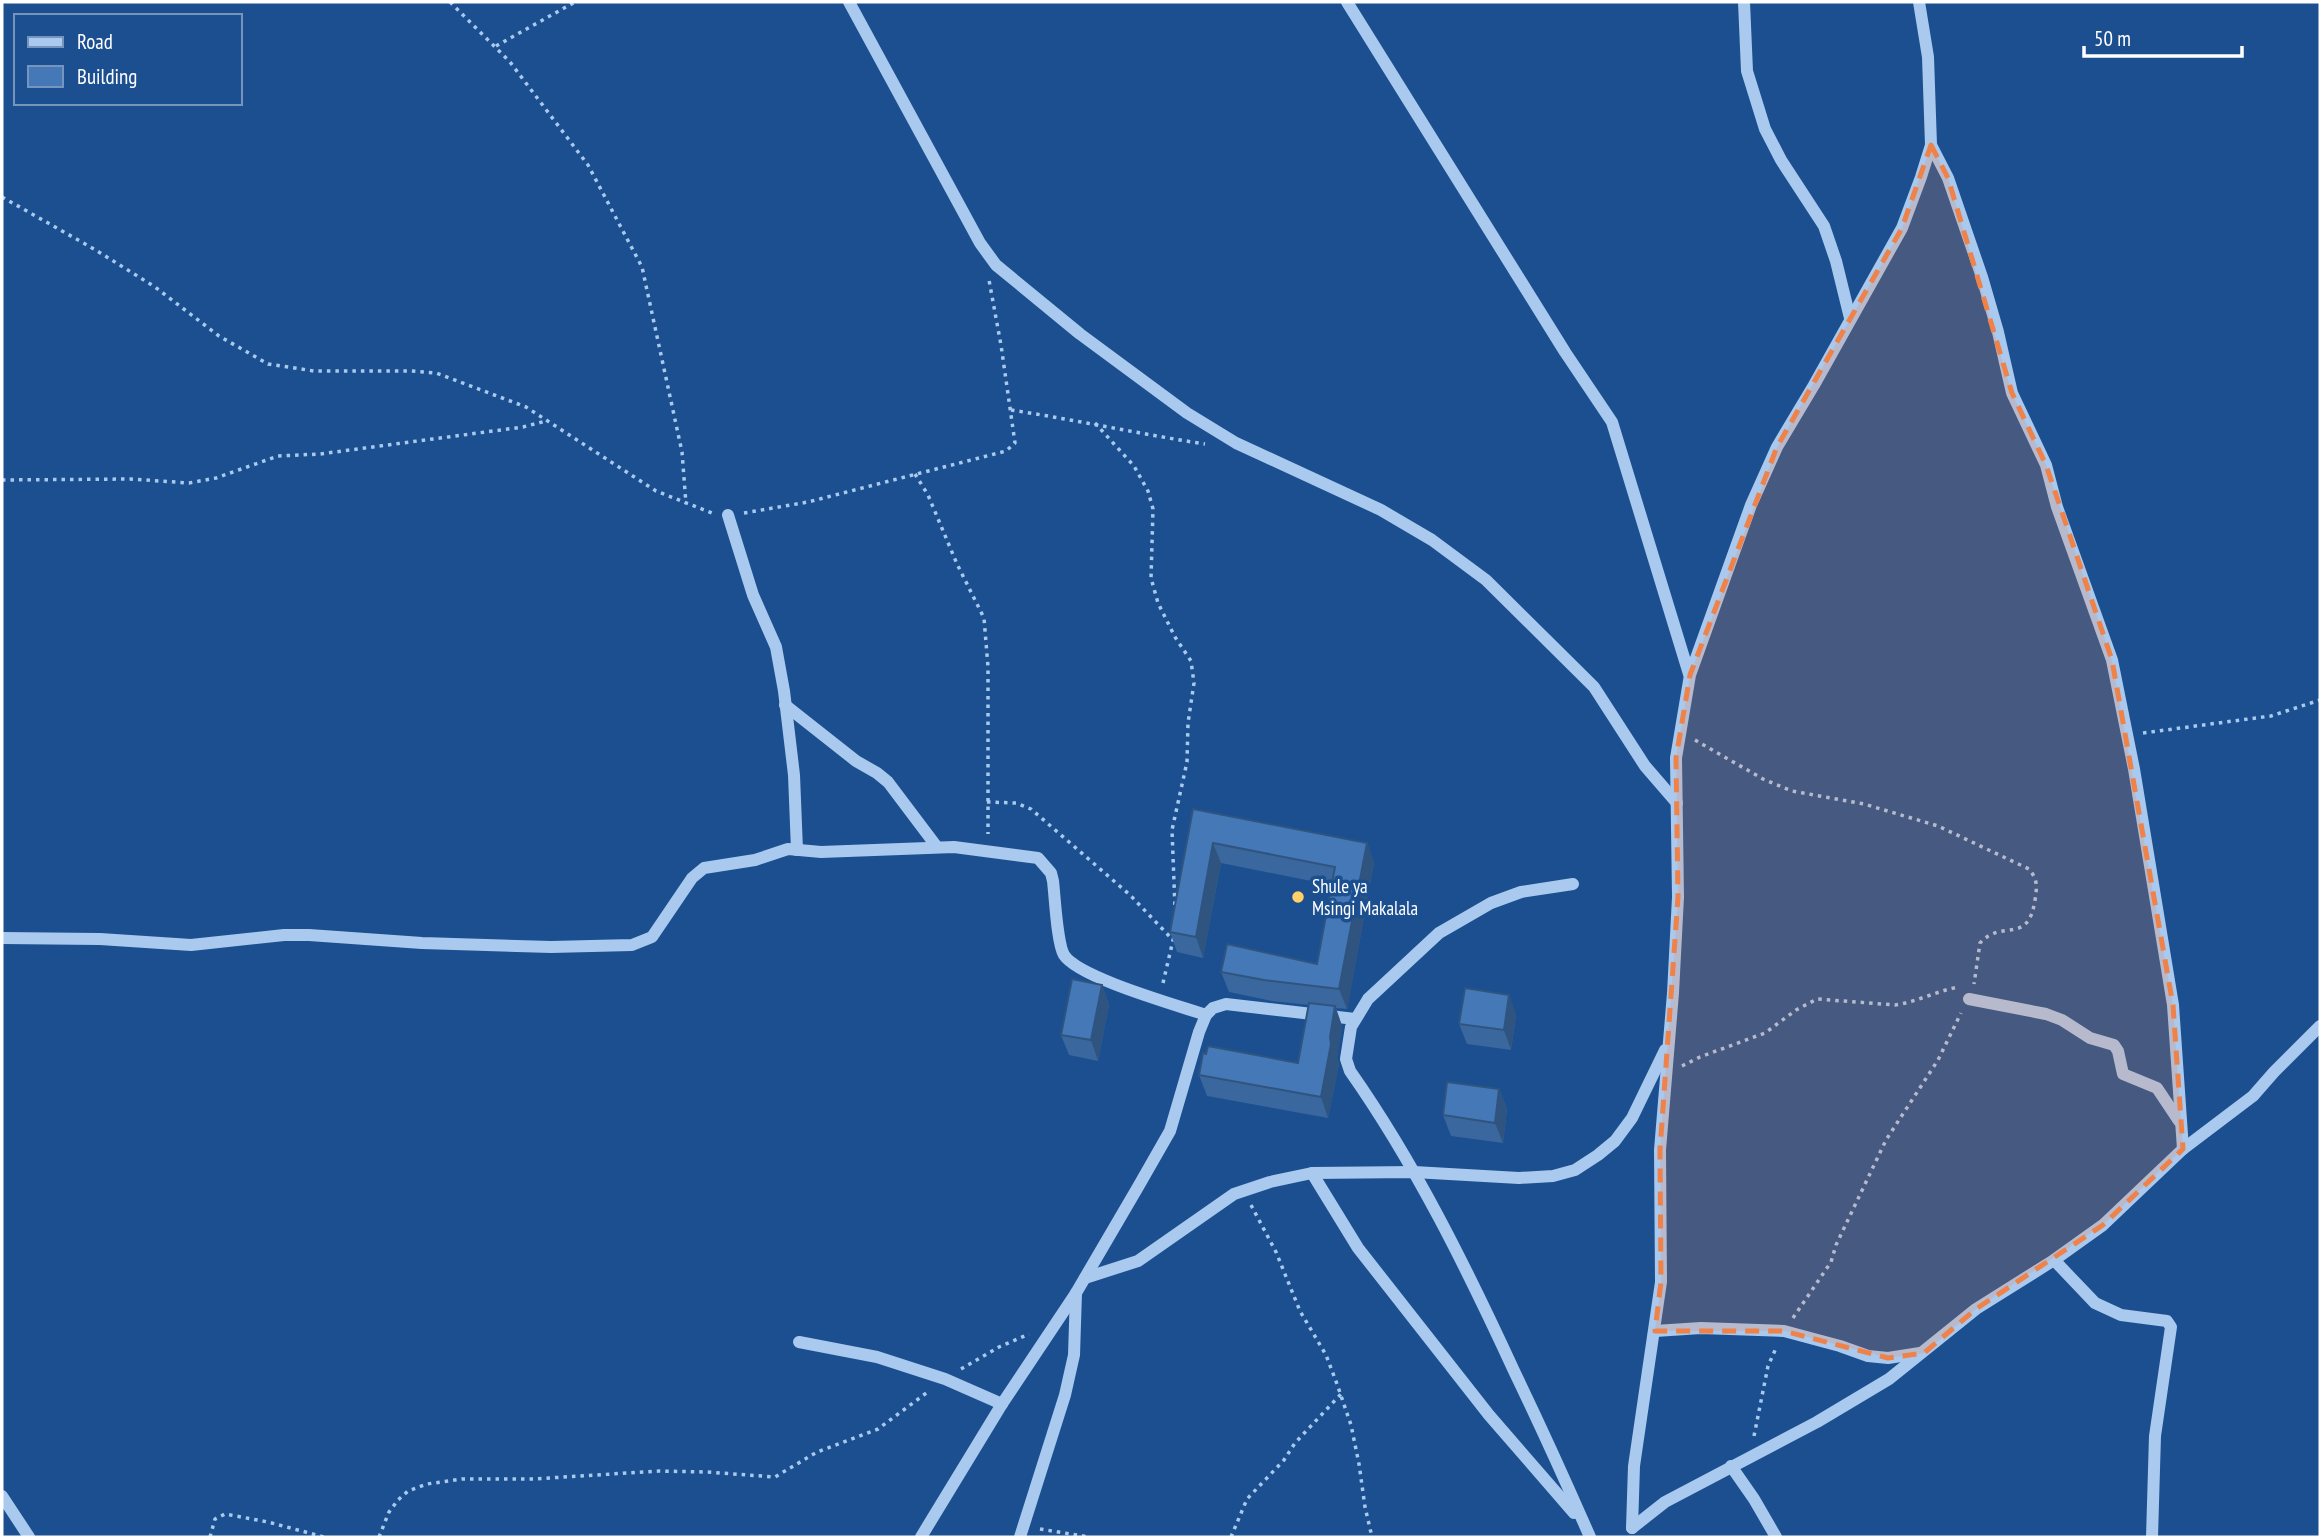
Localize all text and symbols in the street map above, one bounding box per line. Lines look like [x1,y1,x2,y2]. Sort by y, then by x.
legend [14,14,242,105]
scale bar [2084,14,2242,58]
text: 50 m [2094,25,2131,52]
text: Road [77,28,113,55]
text: Building [77,63,137,90]
place label: Shule ya Msingi Makalala [1312,874,1418,920]
marker: Shule ya Msingi Makalala [1290,889,1306,905]

